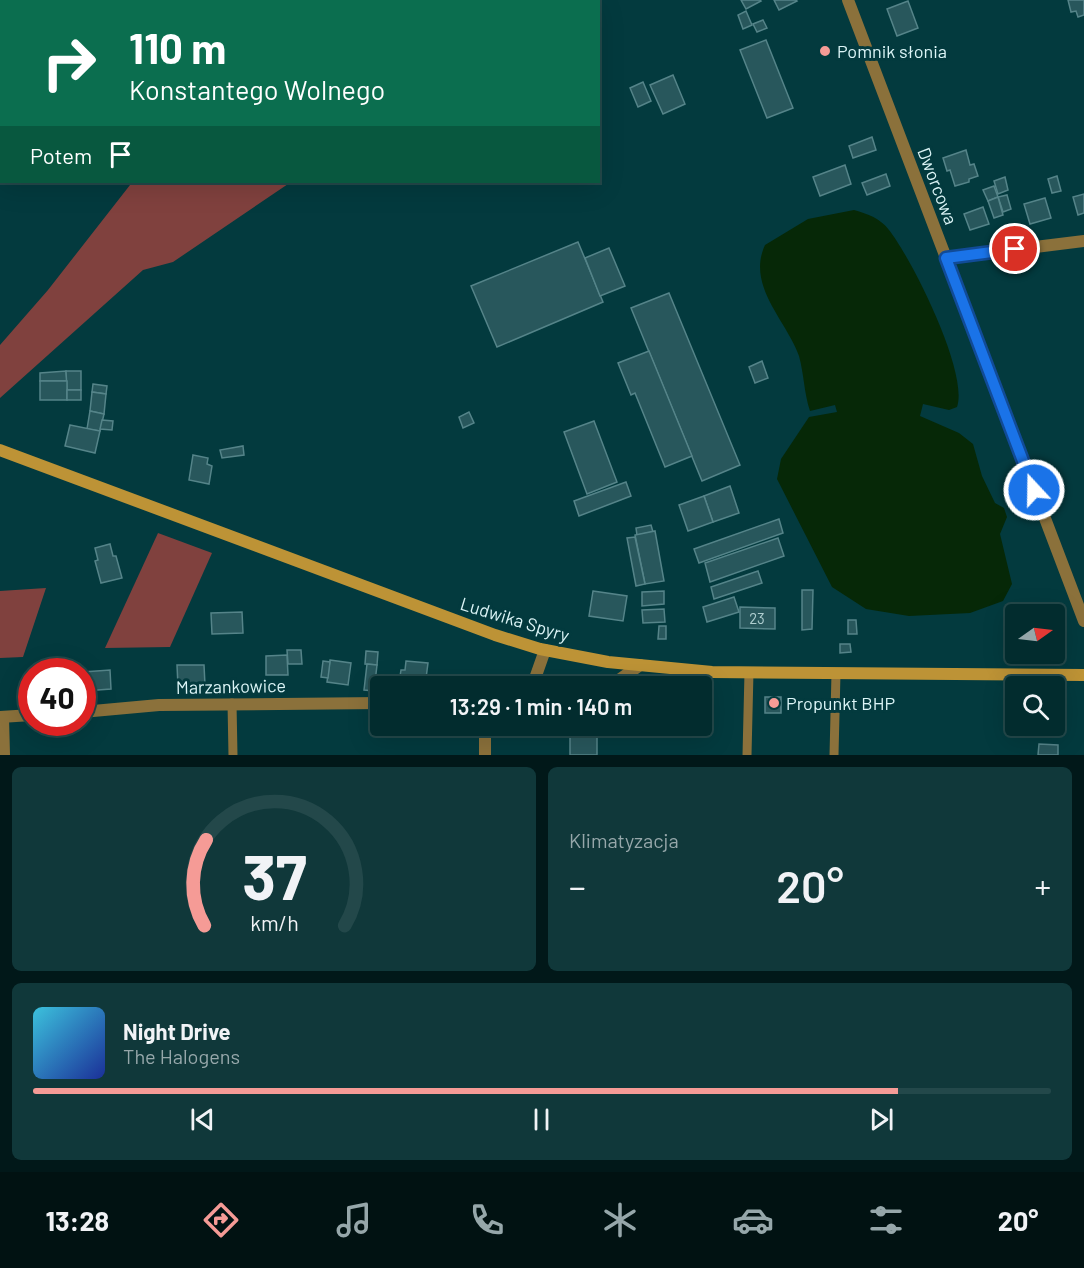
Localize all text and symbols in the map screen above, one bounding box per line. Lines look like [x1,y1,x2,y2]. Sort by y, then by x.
text: 110 m [129,22,226,72]
icon: right [30,24,108,102]
place label: Pomnik słonia [837,40,947,62]
marker: Pomnik słonia [818,44,832,58]
text: Konstantego Wolnego [129,73,385,105]
icon: arrive [104,138,137,171]
text: Potem [30,142,92,168]
street label: Dworcowa [913,144,963,228]
pin [989,223,1040,274]
icon: arrive [998,232,1031,265]
position arrow [1002,458,1066,522]
street label: Ludwika Spyry [458,592,572,646]
north arrow [1005,604,1065,664]
map controls [1005,604,1065,736]
house number: 23 [749,609,765,627]
speed limit sign: 40 [18,658,96,736]
street label: Marzankowice [176,674,286,698]
button: search [1005,676,1065,736]
place label: Propunkt BHP [786,692,895,714]
text: 13:29 · 1 min · 140 m [450,693,632,719]
marker: Propunkt BHP [767,696,781,710]
text: Klimatyzacja [569,828,679,852]
text: 37 [242,838,306,912]
text: 20° [776,858,844,912]
text: − [569,866,586,906]
text: + [1035,866,1051,906]
text: km/h [250,910,298,935]
text: Night Drive [123,1018,231,1044]
text: The Halogens [123,1044,240,1068]
icon: previous [186,1103,219,1136]
icon: pause [525,1103,558,1136]
icon: next [865,1103,898,1136]
icon: directions [200,1199,242,1241]
icon: music [333,1199,375,1241]
icon: phone [466,1199,508,1241]
icon: climate [599,1199,641,1241]
icon: car [732,1199,774,1241]
icon: filters [865,1199,907,1241]
text: 13:28 [45,1204,109,1236]
text: 20° [998,1204,1039,1236]

